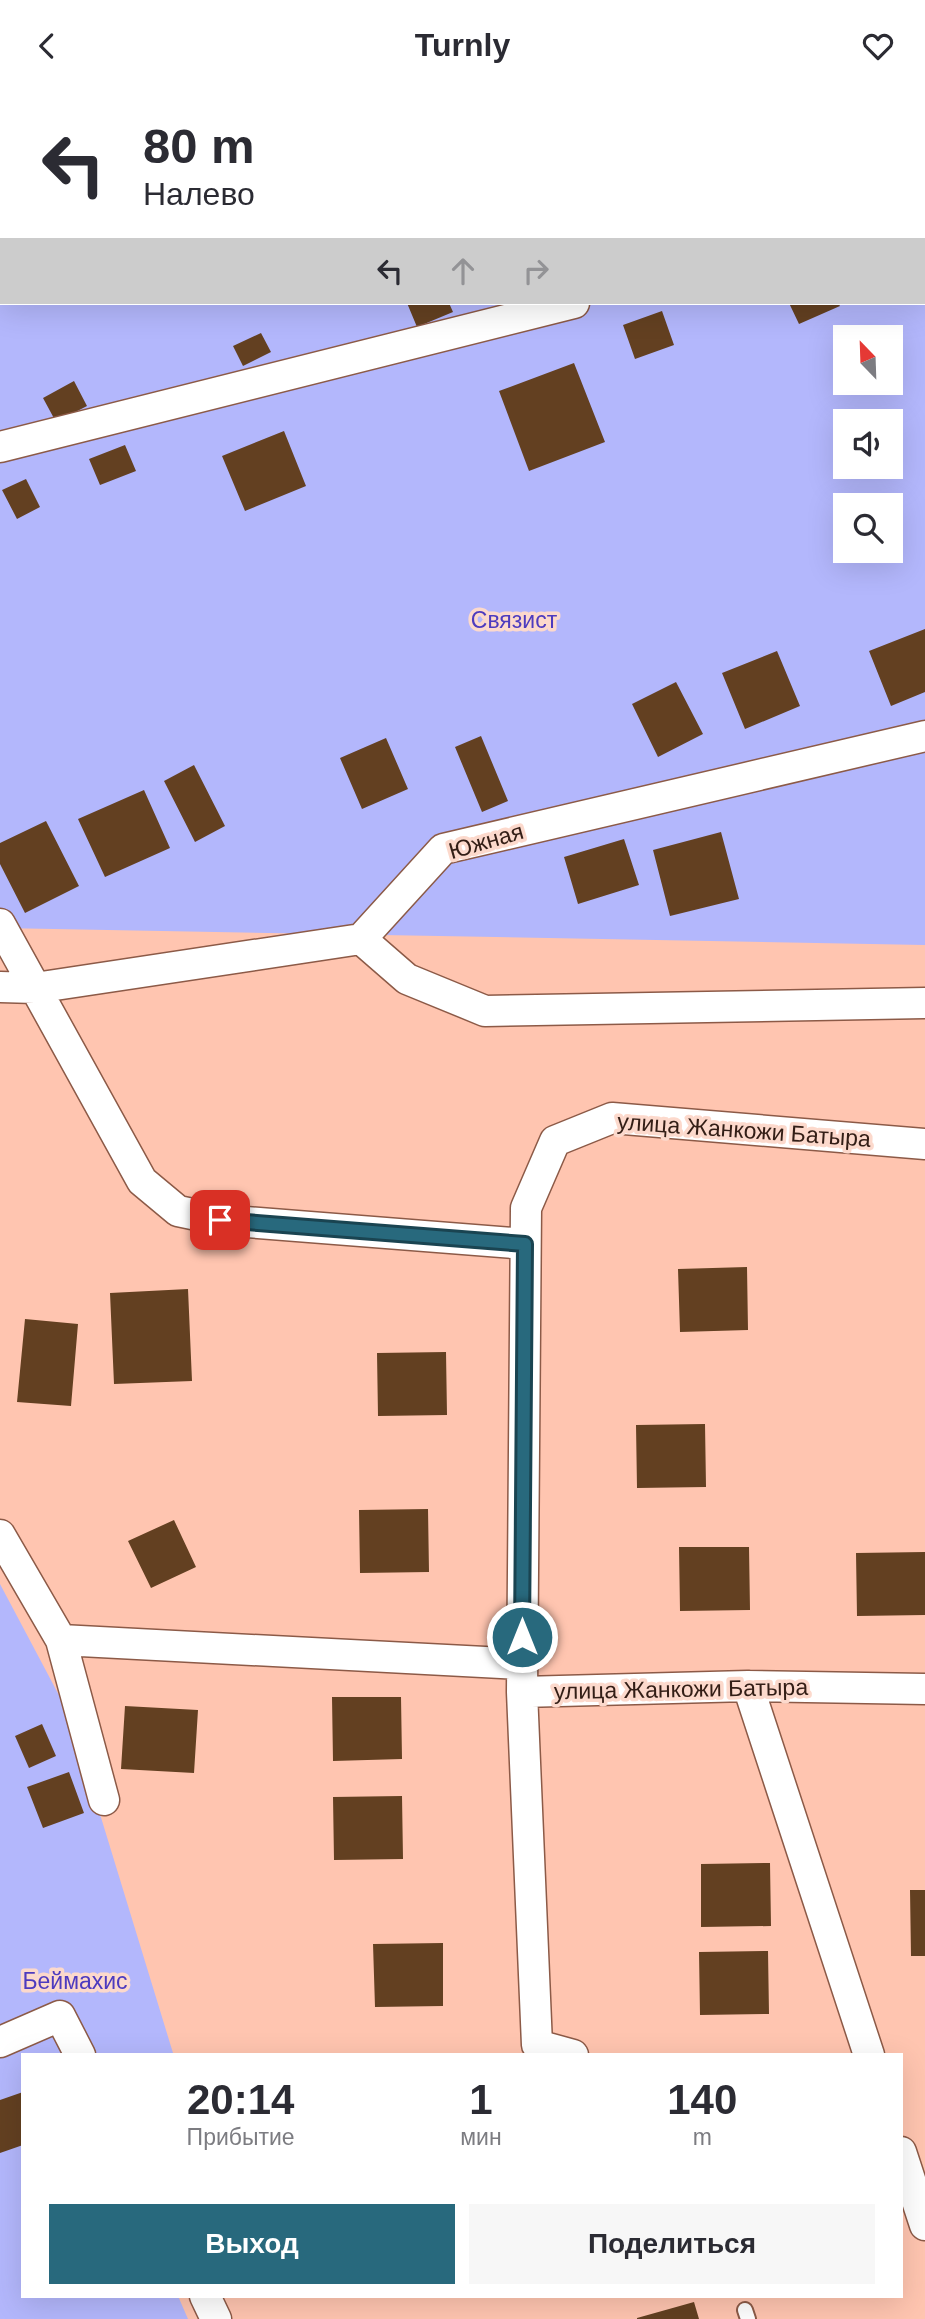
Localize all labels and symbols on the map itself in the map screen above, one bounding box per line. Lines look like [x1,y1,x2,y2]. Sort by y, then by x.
north arrow [833,325,903,395]
park label: Связист [471,607,558,633]
street label: Южная [446,818,526,864]
street label: улица Жанкожи Батыра [616,1108,872,1152]
pin [190,1190,250,1250]
position arrow [485,1600,559,1674]
street label: улица Жанкожи Батыра [554,1674,808,1704]
park label: Беймахис [22,1968,128,1994]

